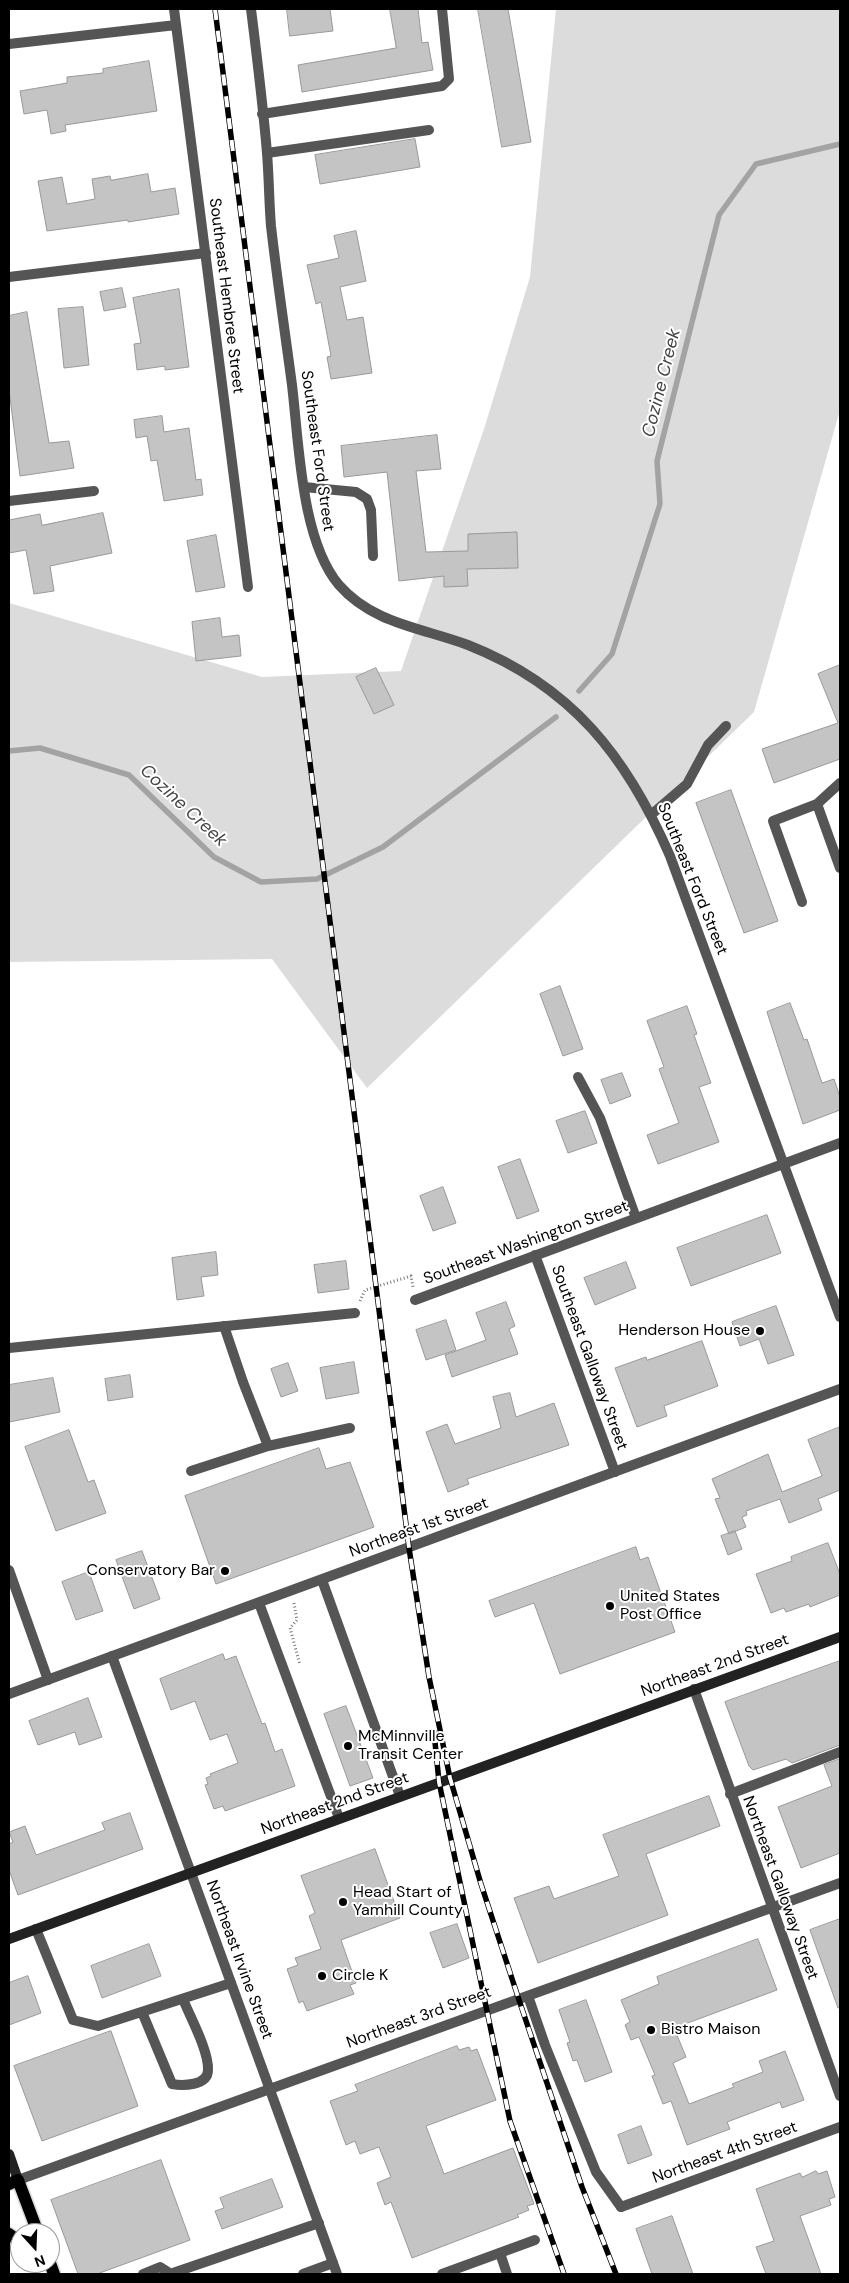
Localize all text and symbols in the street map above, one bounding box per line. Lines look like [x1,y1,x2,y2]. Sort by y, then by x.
street label: Southeast Hembree Street [204,197,248,395]
water label: Cozine Creek [638,326,686,440]
street label: Southeast Ford Street [296,369,338,533]
water label: Cozine Creek [135,760,231,852]
street label: Southeast Ford Street [653,800,731,958]
street label: Southeast Washington Street [421,1197,631,1289]
street label: Southeast Galloway Street [547,1263,631,1453]
place label: Henderson House [618,1321,750,1341]
marker: Henderson House [754,1325,766,1337]
street label: Northeast 1st Street [347,1494,491,1562]
place label: Conservatory Bar [86,1561,215,1581]
marker: Conservatory Bar [219,1565,231,1577]
place label: United States Post Office [620,1587,720,1625]
marker: United States Post Office [604,1600,616,1612]
street label: Northeast 2nd Street [638,1630,792,1702]
place label: McMinnville Transit Center [358,1727,463,1765]
marker: McMinnville Transit Center [342,1740,354,1752]
street label: Northeast 2nd Street [258,1768,412,1840]
street label: Northeast Galloway Street [738,1794,822,1982]
street label: Northeast Irvine Street [201,1878,277,2042]
place label: Head Start of Yamhill County [353,1883,463,1921]
marker: Head Start of Yamhill County [337,1896,349,1908]
place label: Circle K [332,1966,388,1986]
marker: Circle K [316,1970,328,1982]
street label: Northeast 3rd Street [344,1983,494,2053]
place label: Bistro Maison [661,2020,761,2040]
marker: Bistro Maison [645,2024,657,2036]
street label: Northeast 4th Street [650,2118,800,2188]
north arrow [10,2223,60,2273]
text: N [32,2251,48,2271]

